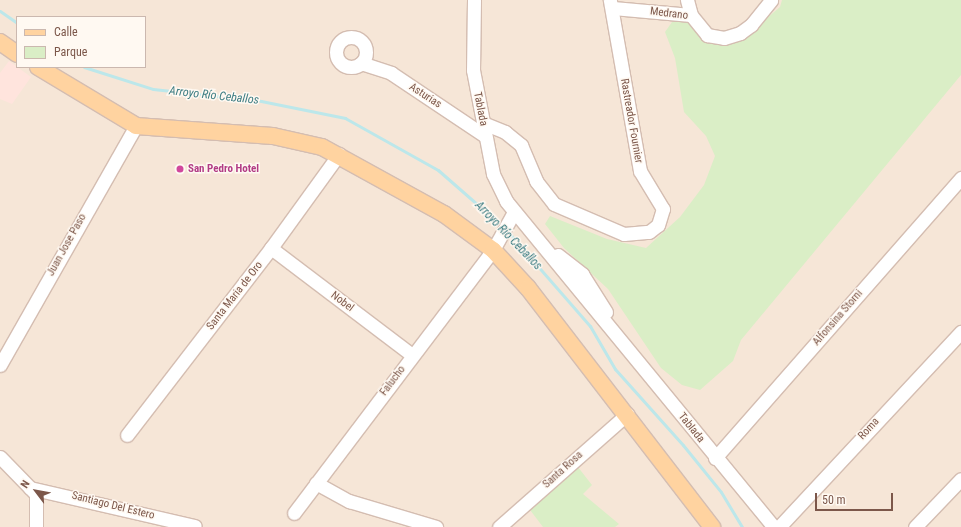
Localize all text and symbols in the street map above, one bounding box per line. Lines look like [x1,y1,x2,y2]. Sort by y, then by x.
street label: Medrano [649,5,689,23]
legend [16,16,146,68]
text: Calle [54,25,78,39]
text: Parque [54,45,87,59]
street label: Rastreador Fournier [617,78,645,164]
street label: Asturias [406,81,444,111]
water label: Arroyo Río Ceballos [168,84,260,108]
street label: Tablada [470,91,490,127]
place label: San Pedro Hotel [188,162,259,176]
marker: San Pedro Hotel [175,164,185,174]
water label: Arroyo Río Ceballos [472,199,544,273]
street label: Juan Jose Paso [44,212,90,278]
street label: Santa Maria de Oro [204,259,266,333]
street label: Alfonsina Storni [810,287,866,349]
street label: Nobel [328,289,356,315]
street label: Falucho [377,363,409,399]
street label: Tablada [675,411,707,445]
street label: Roma [856,415,882,443]
street label: Santa Rosa [540,449,586,491]
north arrow [16,471,56,511]
text: N [18,478,33,491]
scale bar [817,485,895,511]
street label: Santiago Del Estero [70,489,156,523]
text: 50 m [822,493,846,507]

